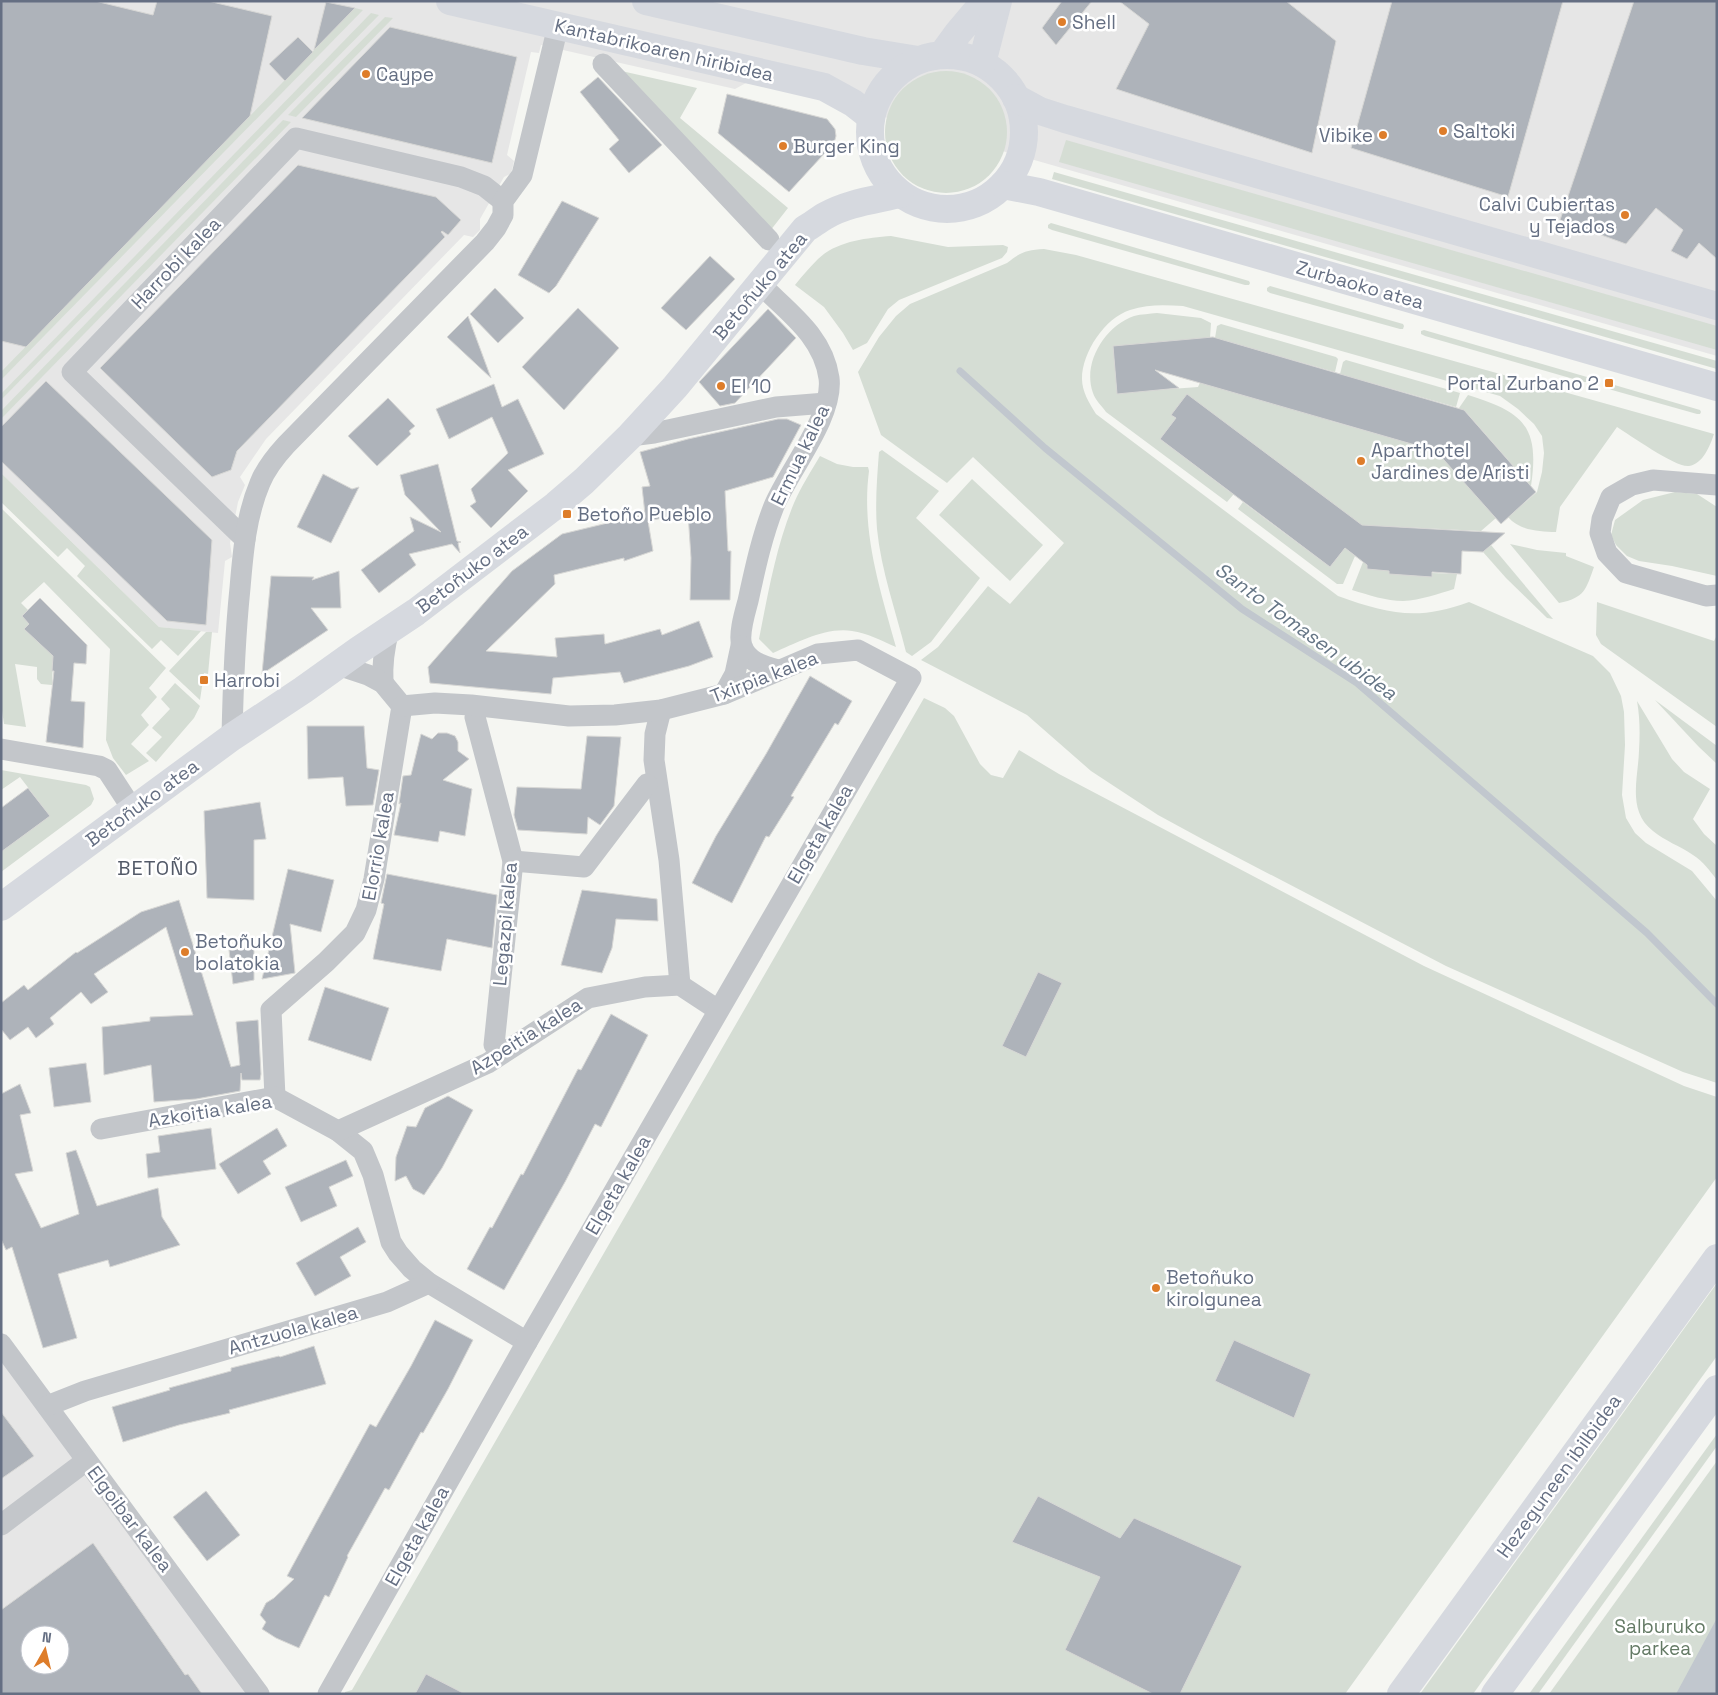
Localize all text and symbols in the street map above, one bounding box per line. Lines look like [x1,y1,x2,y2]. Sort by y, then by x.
place label: Shell [1072,10,1116,35]
street label: Kantabrikoaren hiribidea [552,13,776,87]
marker: Shell [1056,16,1068,28]
place label: Caype [376,62,434,87]
marker: Caype [360,68,372,80]
place label: Saltoki [1453,119,1515,144]
place label: Vibike [1319,123,1373,148]
marker: Saltoki [1437,125,1449,137]
marker: Vibike [1377,129,1389,141]
place label: Burger King [793,134,900,159]
marker: Burger King [777,140,789,152]
place label: Calvi Cubiertas y Tejados [1479,192,1615,239]
marker: Calvi Cubiertas y Tejados [1619,209,1631,221]
street label: Harrobi kalea [126,212,226,314]
street label: Betoñuko atea [707,227,813,345]
street label: Zurbaoko atea [1293,255,1427,315]
place label: Portal Zurbano 2 [1447,371,1599,396]
place label: El 10 [731,374,771,399]
marker: Portal Zurbano 2 [1603,377,1615,389]
marker: El 10 [715,380,727,392]
street label: Ermua kalea [765,400,835,510]
place label: Aparthotel Jardines de Aristi [1371,438,1529,485]
marker: Aparthotel Jardines de Aristi [1355,455,1367,467]
place label: Betoño Pueblo [577,502,712,527]
marker: Betoño Pueblo [561,508,573,520]
street label: Betoñuko atea [411,519,533,619]
water label: Santo Tomasen ubidea [1210,556,1402,706]
street label: Txirpia kalea [707,645,821,709]
place label: Harrobi [214,668,280,693]
marker: Harrobi [198,674,210,686]
street label: Betoñuko atea [80,753,204,852]
street label: Elgeta kalea [782,780,859,888]
street label: Elorrio kalea [356,789,400,903]
district label: BETOÑO [117,855,199,881]
street label: Legazpi kalea [487,861,523,987]
place label: Betoñuko bolatokia [195,929,283,976]
marker: Betoñuko bolatokia [179,946,191,958]
street label: Azpeitia kalea [466,992,587,1080]
street label: Azkoitia kalea [146,1089,274,1133]
street label: Elgeta kalea [580,1131,657,1239]
place label: Betoñuko kirolgunea [1166,1265,1262,1312]
marker: Betoñuko kirolgunea [1150,1282,1162,1294]
street label: Antzuola kalea [225,1300,361,1360]
street label: Hezeguneen ibilbidea [1491,1389,1627,1563]
street label: Elgoibar kalea [82,1461,178,1577]
street label: Elgeta kalea [379,1481,455,1590]
park label: Salburuko parkea [1614,1614,1706,1661]
north arrow [20,1625,70,1675]
text: N [41,1628,53,1647]

